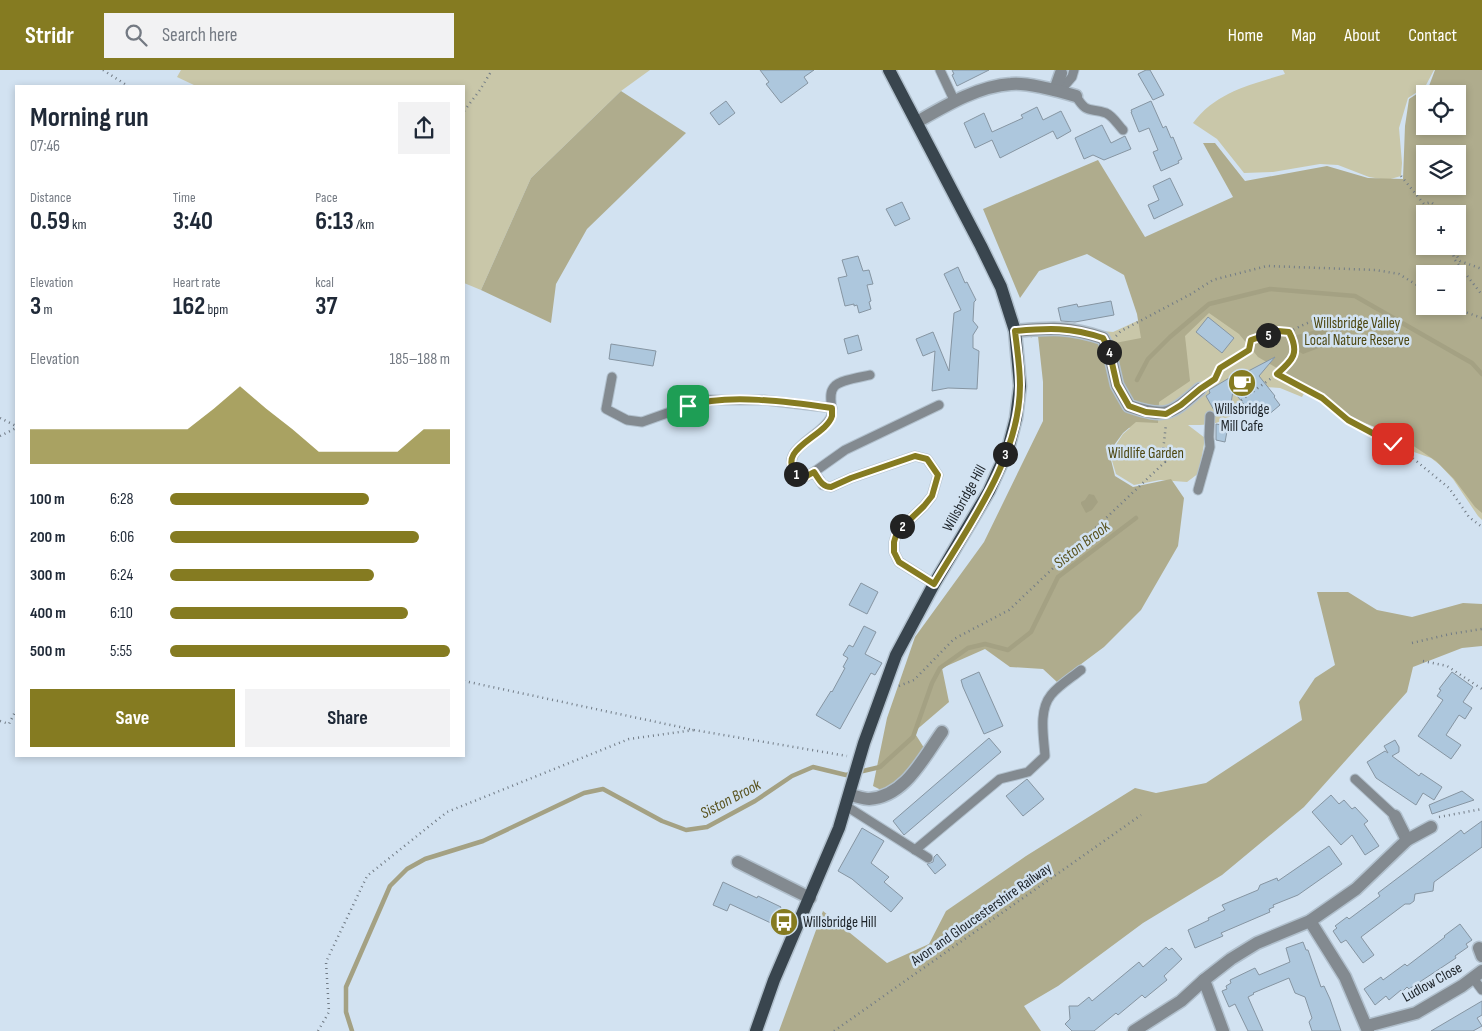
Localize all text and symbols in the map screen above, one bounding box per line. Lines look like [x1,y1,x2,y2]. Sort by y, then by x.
search box [104,13,454,58]
text: Stridr [25,21,74,50]
icon: search [122,21,150,49]
text: Search here [162,24,237,47]
text: Home [1228,25,1263,46]
text: Map [1291,25,1316,46]
text: About [1344,25,1380,46]
text: Contact [1408,25,1457,46]
map controls [1416,85,1466,315]
button: locate [1416,85,1466,135]
text: Morning run [30,101,149,134]
button: share [398,102,450,154]
text: 07:46 [30,137,60,156]
button: layers [1416,145,1466,195]
text: Distance [30,189,71,206]
text: Time [173,189,196,206]
text: Pace [315,189,338,206]
button: + [1416,205,1466,255]
text: 0.59 [30,206,70,237]
text: 3:40 [173,206,213,237]
text: 6:13 [315,206,354,237]
text: km [70,216,86,233]
text: /km [354,216,374,233]
button: − [1416,265,1466,315]
text: Elevation [30,274,73,291]
text: Heart rate [173,274,220,291]
text: kcal [315,274,334,291]
text: 3 [30,291,41,322]
text: 162 [173,291,205,322]
text: 37 [315,291,337,322]
text: m [41,301,52,318]
text: bpm [205,301,228,318]
park label: Willsbridge Valley Local Nature Reserve [1304,314,1410,350]
pin: 5 [1256,322,1280,348]
text: 5 [1265,327,1272,344]
pin: 4 [1096,340,1122,364]
text: 4 [1106,344,1113,361]
text: Elevation [30,350,79,369]
text: 185–188 m [390,350,450,369]
cafe icon: Willsbridge Mill Cafe [1227,368,1257,398]
pin [667,385,709,427]
icon: arrive [674,392,702,420]
place label: Willsbridge Mill Cafe [1214,400,1270,436]
pin [1372,423,1414,465]
icon: check [1379,430,1407,458]
pin: 3 [992,442,1018,466]
park label: Wildlife Garden [1108,444,1184,463]
text: 3 [1002,446,1009,463]
pin: 1 [784,462,808,486]
street label: Willsbridge Hill [938,462,991,535]
text: 1 [794,466,799,483]
text: 100 m [30,490,65,509]
text: 6:28 [110,490,134,509]
pin: 2 [890,514,914,538]
water label: Siston Brook [1050,517,1115,573]
text: 2 [899,518,906,535]
text: 200 m [30,528,65,547]
text: 6:06 [110,528,134,547]
text: 300 m [30,566,66,585]
text: 6:24 [110,566,133,585]
text: 400 m [30,604,66,623]
text: 6:10 [110,604,133,623]
text: 500 m [30,642,65,661]
text: 5:55 [110,642,132,661]
button: Save [30,689,235,747]
button: Share [245,689,450,747]
water label: Siston Brook [697,775,765,823]
street label: Avon and Gloucestershire Railway [906,859,1055,971]
bus stop icon: Willsbridge Hill [769,907,799,937]
place label: Willsbridge Hill [803,913,876,932]
street label: Ludlow Close [1399,958,1466,1007]

